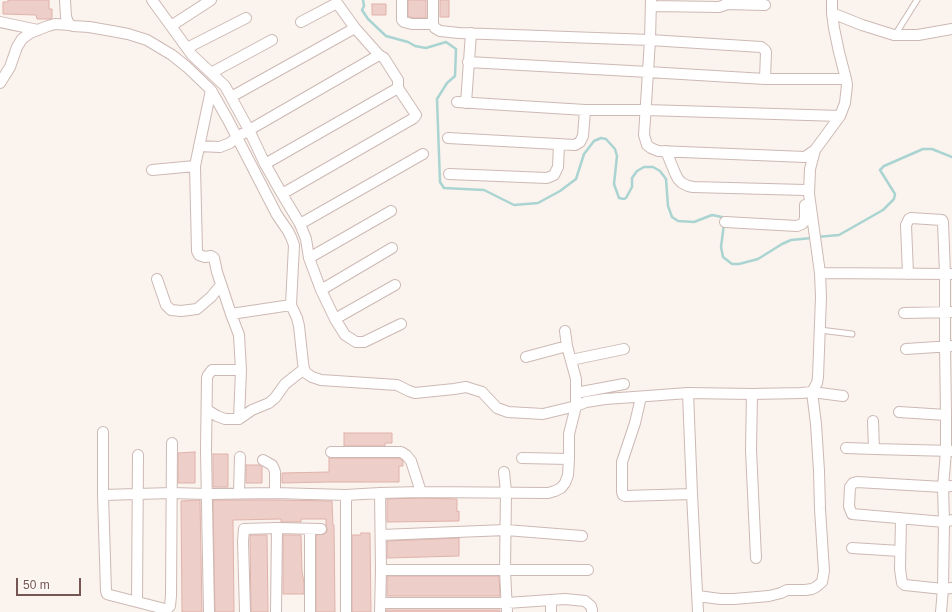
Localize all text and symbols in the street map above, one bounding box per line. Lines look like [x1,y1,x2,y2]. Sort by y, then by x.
scale bar [18,570,83,596]
text: 50 m [23,578,50,592]

